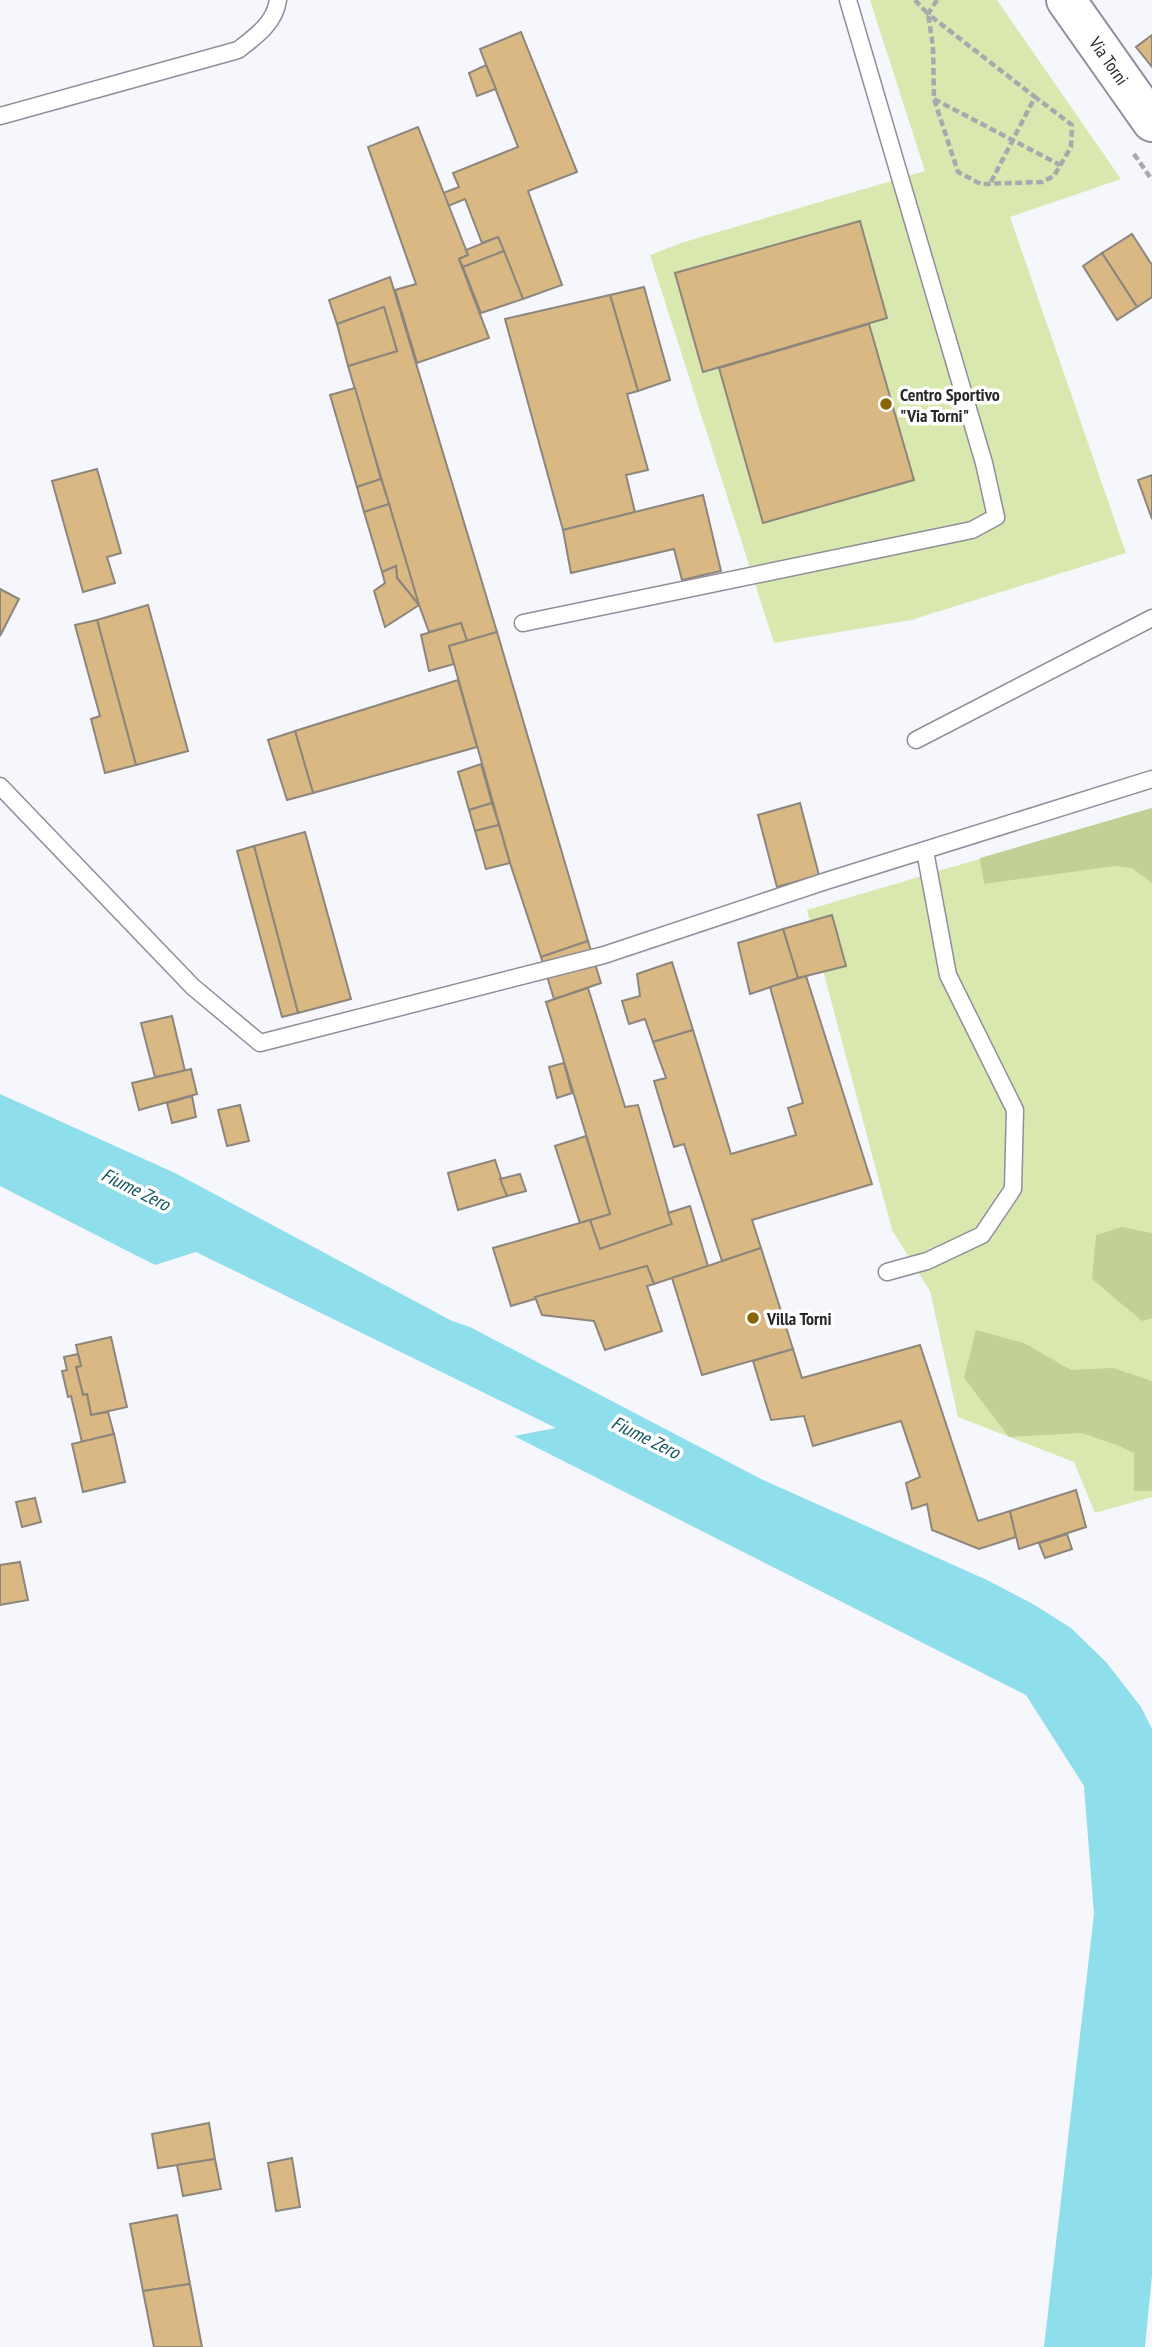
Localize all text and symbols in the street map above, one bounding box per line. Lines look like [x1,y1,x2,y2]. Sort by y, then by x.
street label: Via Torni [1084,32,1134,90]
place label: Centro Sportivo "Via Torni" [900,383,1000,427]
marker: Centro Sportivo "Via Torni" [878,396,894,412]
water label: Fiume Zero [98,1162,176,1217]
place label: Villa Torni [766,1307,832,1330]
marker: Villa Torni [745,1310,761,1326]
water label: Fiume Zero [608,1410,686,1465]

